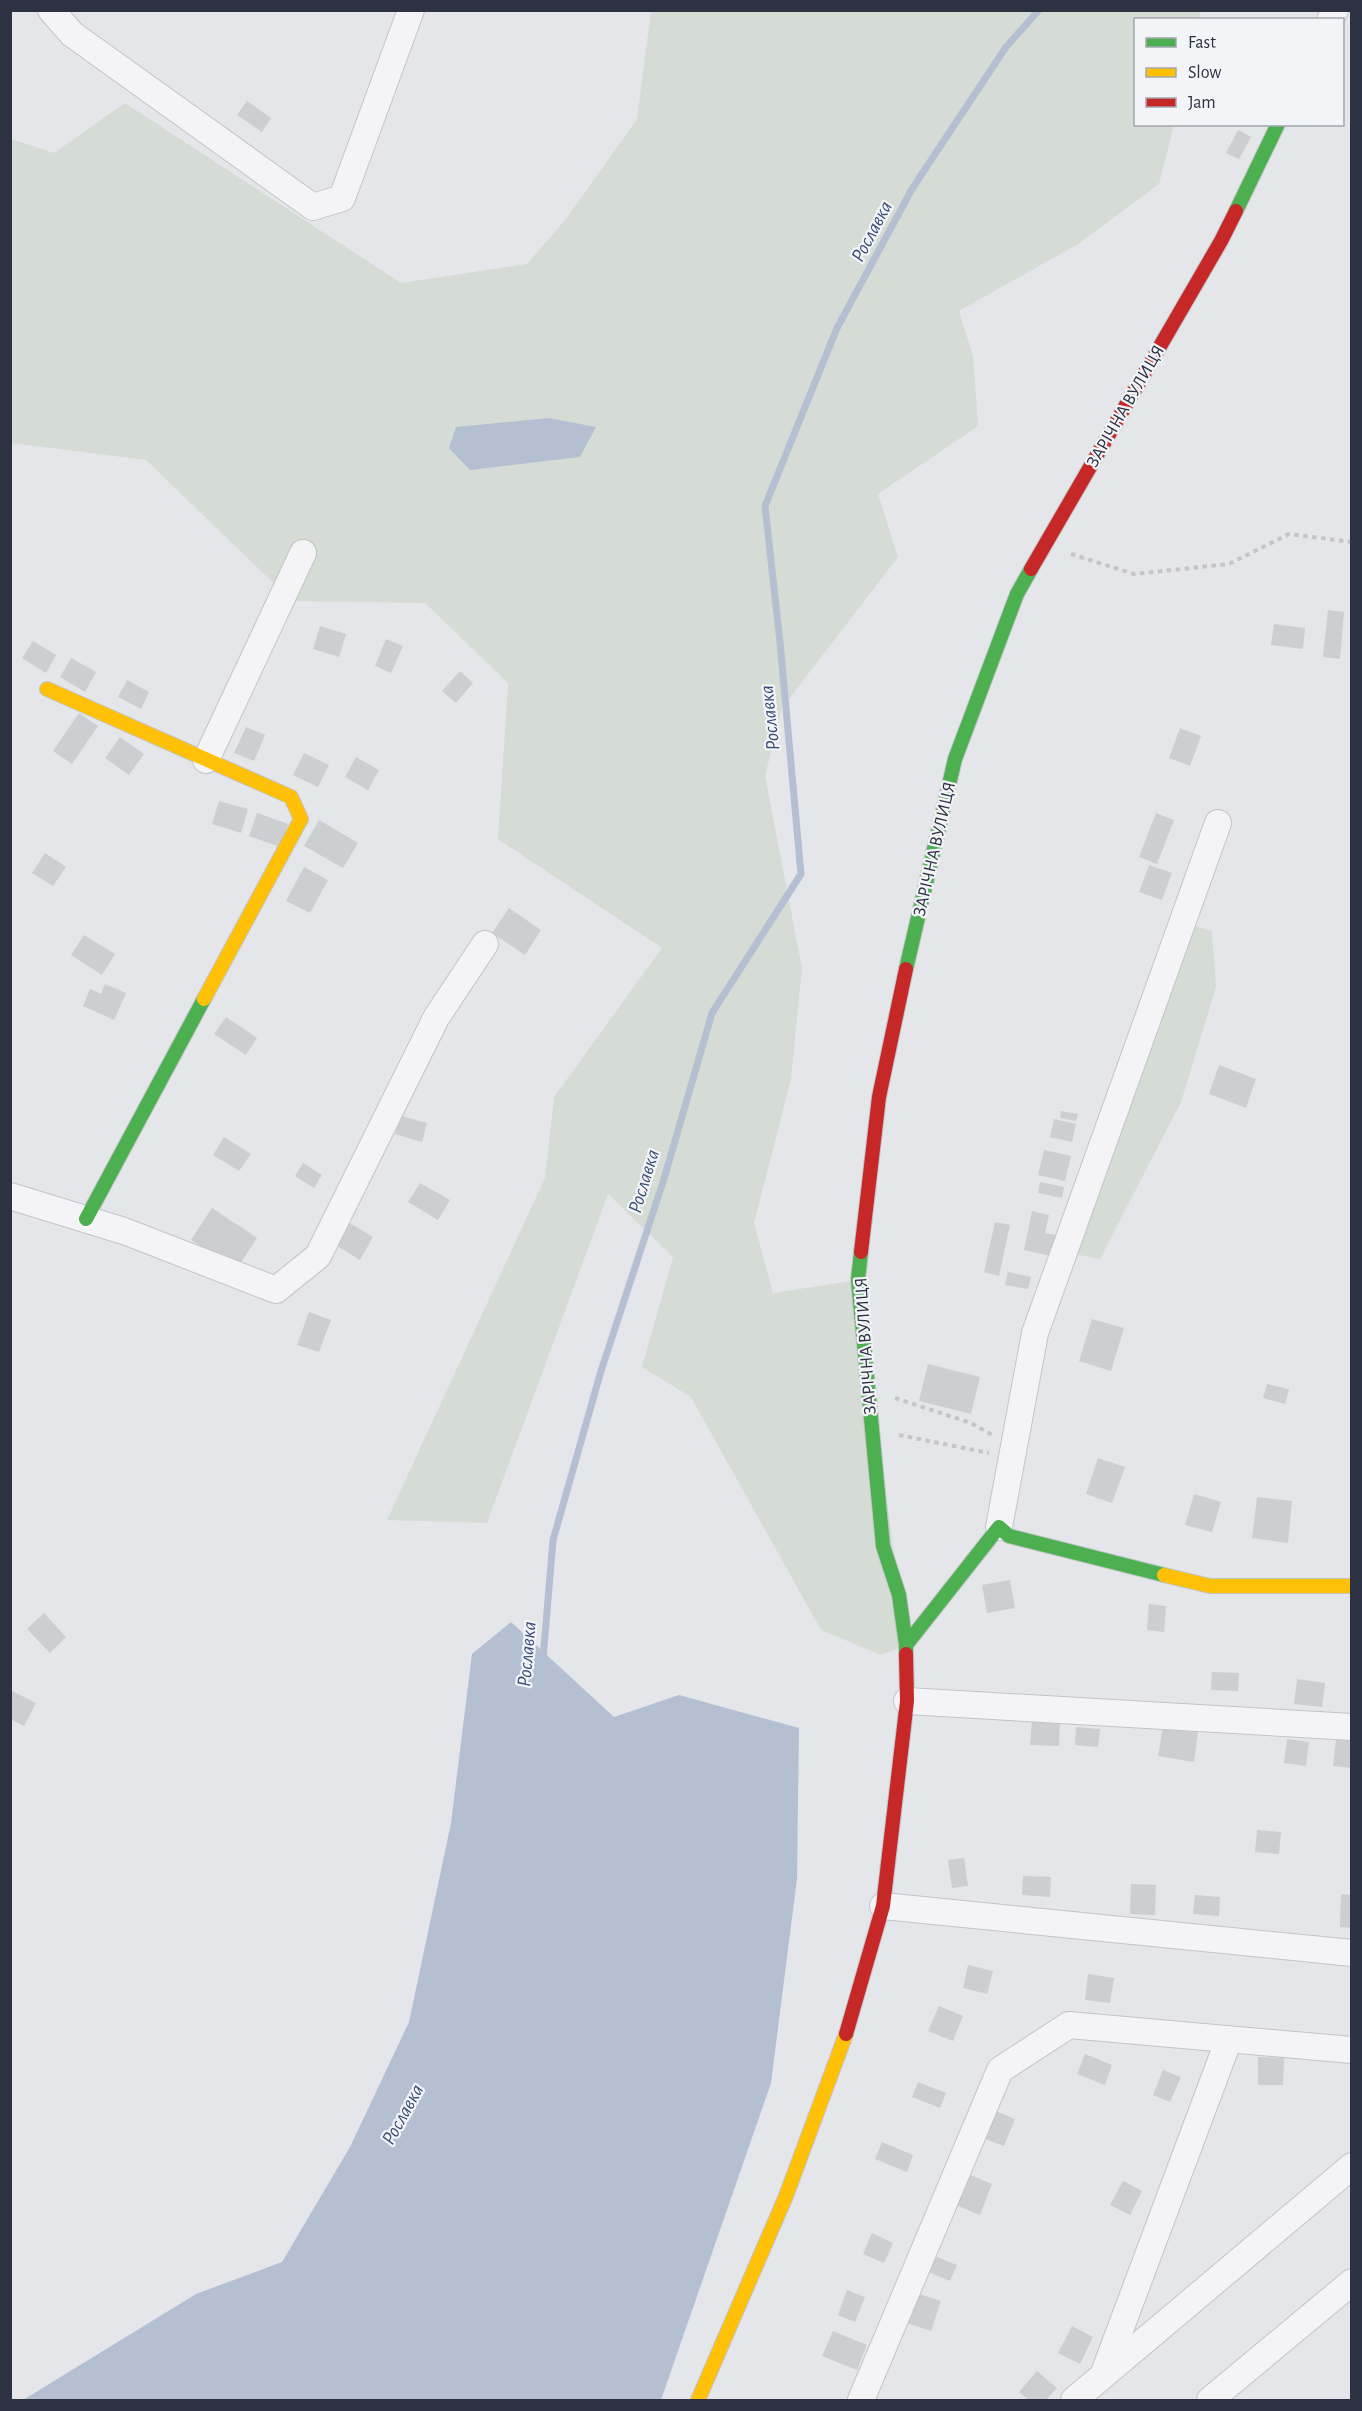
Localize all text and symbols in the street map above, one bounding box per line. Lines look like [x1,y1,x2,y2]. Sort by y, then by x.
legend [1134,18,1344,126]
text: Fast [1188,34,1216,52]
text: Slow [1188,64,1221,82]
text: Jam [1188,94,1216,112]
water label: Рославка [848,198,896,265]
street label: ЗАРІЧНА ВУЛИЦЯ [1084,342,1168,471]
water label: Рославка [757,684,783,751]
street label: ЗАРІЧНА ВУЛИЦЯ [911,780,959,918]
water label: Рославка [625,1147,663,1216]
street label: ЗАРІЧНА ВУЛИЦЯ [852,1277,880,1415]
water label: Рославка [514,1621,540,1688]
water label: Рославка [378,2081,427,2148]

